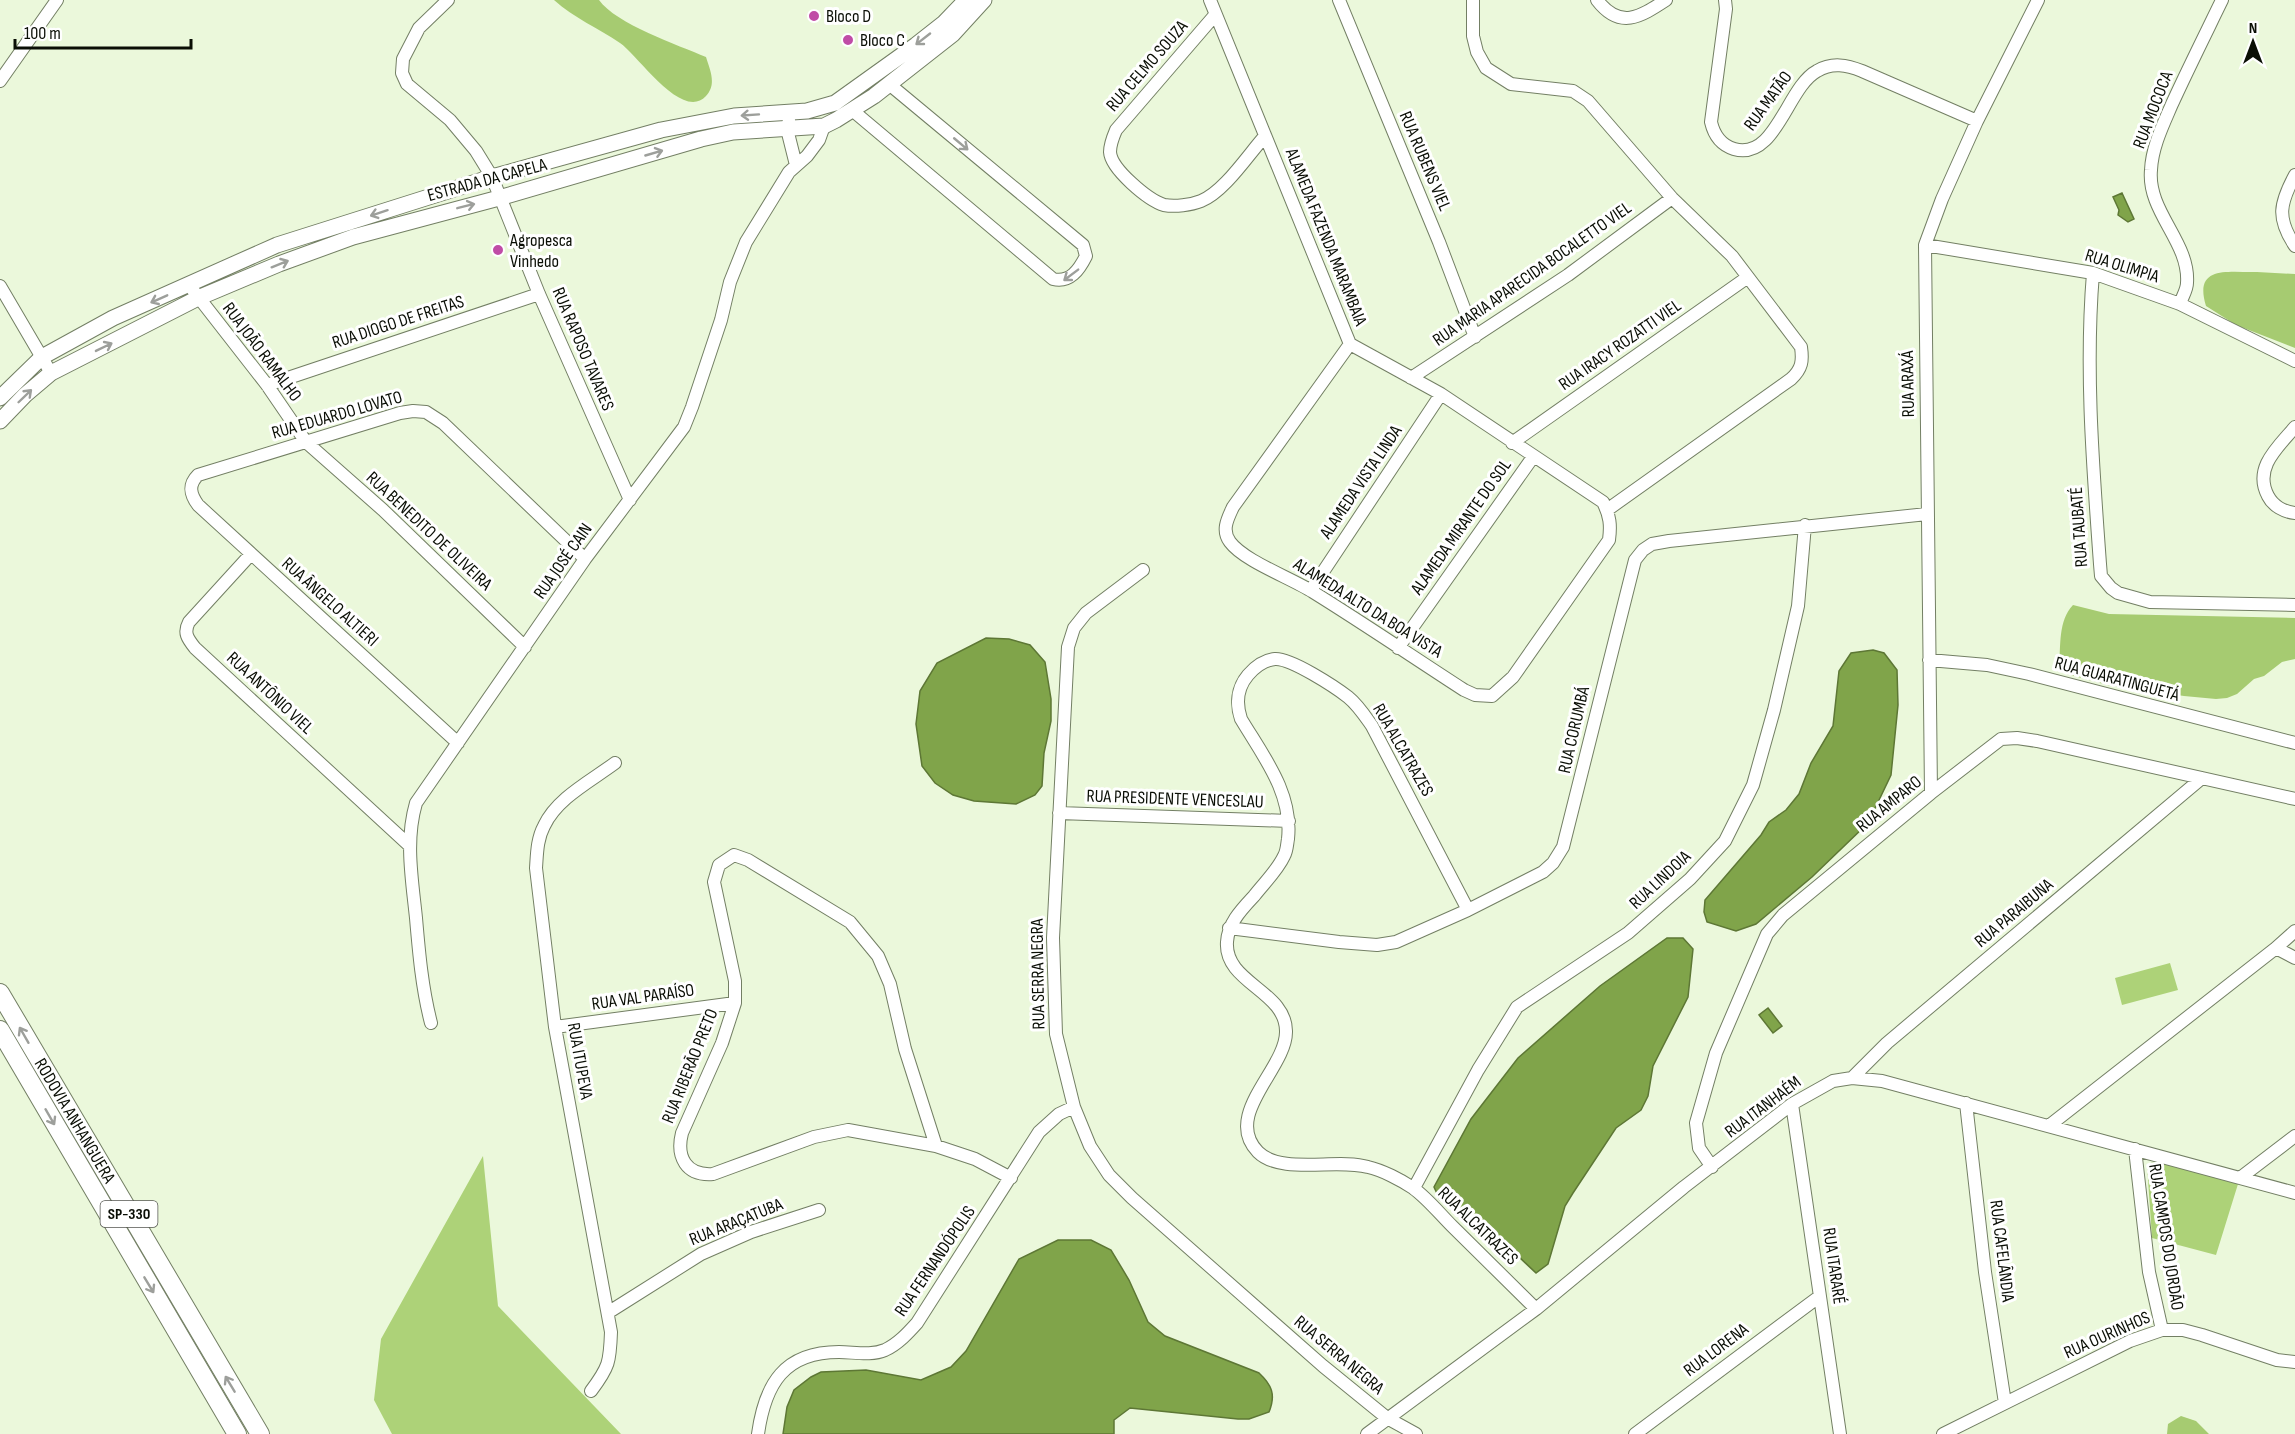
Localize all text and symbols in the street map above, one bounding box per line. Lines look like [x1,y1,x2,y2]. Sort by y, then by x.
place label: Bloco D [826,6,871,27]
marker: Bloco D [807,9,821,23]
scale bar [15,12,190,50]
north arrow [2223,12,2283,72]
street label: RUA CELMO SOUZA [1102,16,1192,116]
text: N [2249,19,2257,38]
text: 100 m [24,23,61,44]
place label: Bloco C [860,30,905,51]
marker: Bloco C [841,33,855,47]
one-way arrow [915,33,931,46]
street label: RUA MATÃO [1739,67,1797,135]
street label: RUA MOCOCA [2129,68,2177,152]
street label: RUA RUBENS VIEL [1395,108,1455,214]
one-way arrow [740,110,760,121]
one-way arrow [953,137,968,151]
street label: ALAMEDA FAZENDA MARAMBAIA [1280,144,1371,329]
one-way arrow [644,147,663,158]
street label: ESTRADA DA CAPELA [425,154,549,206]
street label: RUA MARIA APARECIDA BOCALETTO VIEL [1429,197,1636,351]
one-way arrow [456,200,475,212]
one-way arrow [370,208,389,219]
place label: Agropesca Vinhedo [509,230,573,272]
marker: Agropesca Vinhedo [491,243,505,257]
street label: RUA OLIMPIA [2082,245,2162,287]
one-way arrow [270,257,289,268]
one-way arrow [1063,268,1079,281]
street label: RUA RAPOSO TAVARES [548,284,619,414]
street label: RUA DIOGO DE FREITAS [329,291,467,353]
one-way arrow [150,294,168,305]
street label: RUA IRACY ROZATTI VIEL [1555,295,1685,395]
street label: RUA JOÃO RAMALHO [218,298,306,406]
one-way arrow [94,340,112,352]
street label: RUA ARAXÁ [1897,350,1919,418]
street label: RUA EDUARDO LOVATO [269,386,405,444]
one-way arrow [17,389,32,403]
street label: ALAMEDA VISTA LINDA [1315,421,1407,543]
street label: ALAMEDA MIRANTE DO SOL [1406,455,1516,600]
street label: RUA BENEDITO DE OLIVEIRA [362,467,496,595]
street label: RUA TAUBATÉ [2066,486,2092,568]
street label: RUA JOSÉ CAIN [529,519,597,603]
street label: RUA ÂNGELO ALTIERI [277,553,383,651]
street label: ALAMEDA ALTO DA BOA VISTA [1289,553,1447,663]
street label: RUA ANTÔNIO VIEL [222,648,318,739]
street label: RUA GUARATINGUETÁ [2052,652,2182,706]
street label: RUA CORUMBÁ [1554,684,1594,776]
street label: RUA ALCATRAZES [1368,700,1438,800]
street label: RUA AMPARO [1852,771,1926,837]
street label: RUA PRESIDENTE VENCESLAU [1086,785,1264,813]
street label: RUA LINDOIA [1625,846,1695,914]
street label: RUA PARAIBUNA [1971,874,2058,952]
street label: RUA SERRA NEGRA [1027,918,1049,1030]
street label: RUA VAL PARAÍSO [590,979,696,1015]
street label: RUA RIBERÃO PRETO [657,1006,723,1126]
street label: RUA ITUPEVA [563,1021,597,1101]
one-way arrow [18,1027,30,1044]
street label: RODOVIA ANHANGUERA [30,1054,120,1187]
street label: RUA ITANHAÉM [1721,1072,1805,1142]
one-way arrow [44,1108,56,1125]
street label: RUA CAMPOS DO JORDÃO [2144,1162,2188,1312]
street label: RUA ALCATRAZES [1434,1183,1523,1270]
street label: RUA ARAÇATUBA [686,1194,786,1250]
street label: RUA CAFELÂNDIA [1985,1199,2019,1303]
road number: SP-330 [100,1201,158,1227]
street label: RUA FERNANDÓPOLIS [890,1202,980,1320]
street label: RUA ITARARÉ [1818,1226,1850,1306]
one-way arrow [143,1276,155,1293]
street label: RUA OURINHOS [2061,1307,2154,1363]
street label: RUA SERRA NEGRA [1290,1311,1388,1399]
street label: RUA LORENA [1680,1319,1753,1381]
one-way arrow [224,1376,236,1393]

